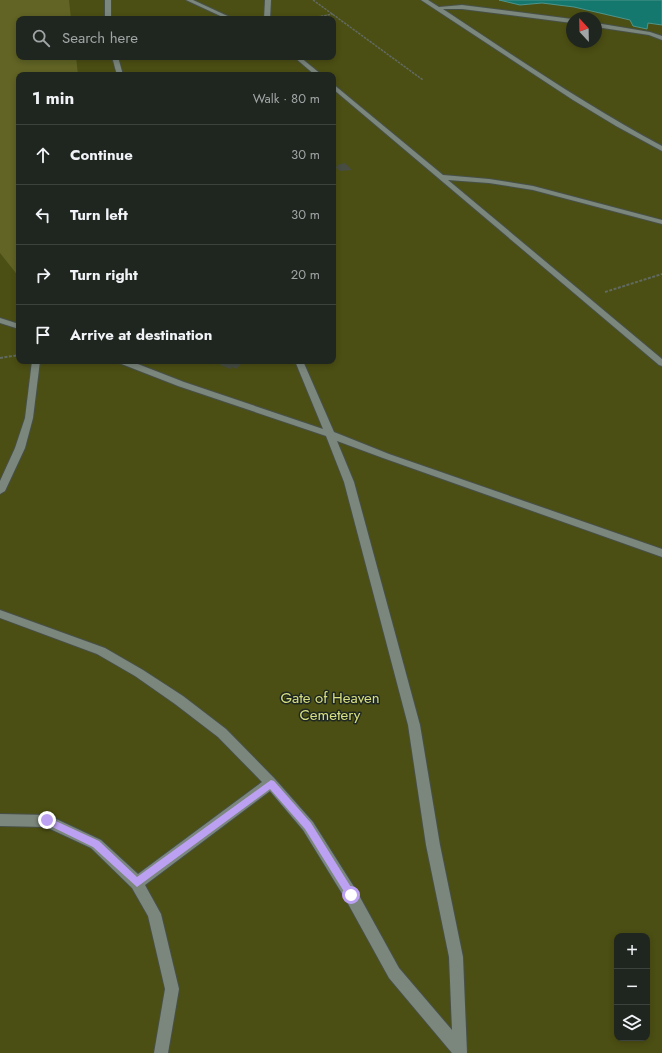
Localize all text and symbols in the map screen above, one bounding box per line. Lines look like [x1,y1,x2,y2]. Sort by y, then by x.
north arrow [566,12,602,48]
search box [16,16,336,60]
icon: search [30,27,52,49]
text: Search here [62,27,138,49]
text: 1 min [32,86,74,110]
text: Walk · 80 m [253,89,320,108]
icon: ahead [32,144,54,166]
text: Continue [70,144,133,166]
text: 30 m [291,145,320,164]
icon: left [32,204,54,226]
text: Turn left [70,204,128,226]
text: 30 m [291,205,320,224]
icon: right [32,264,54,286]
text: Turn right [70,264,138,286]
text: 20 m [291,265,320,284]
icon: arrive [32,324,54,346]
text: Arrive at destination [70,324,212,346]
park label: Gate of Heaven Cemetery [280,687,380,726]
route end [38,811,56,829]
route start [342,886,360,904]
map controls [614,933,650,1041]
button: + [614,933,650,969]
button: − [614,969,650,1005]
button: layers [614,1005,650,1041]

